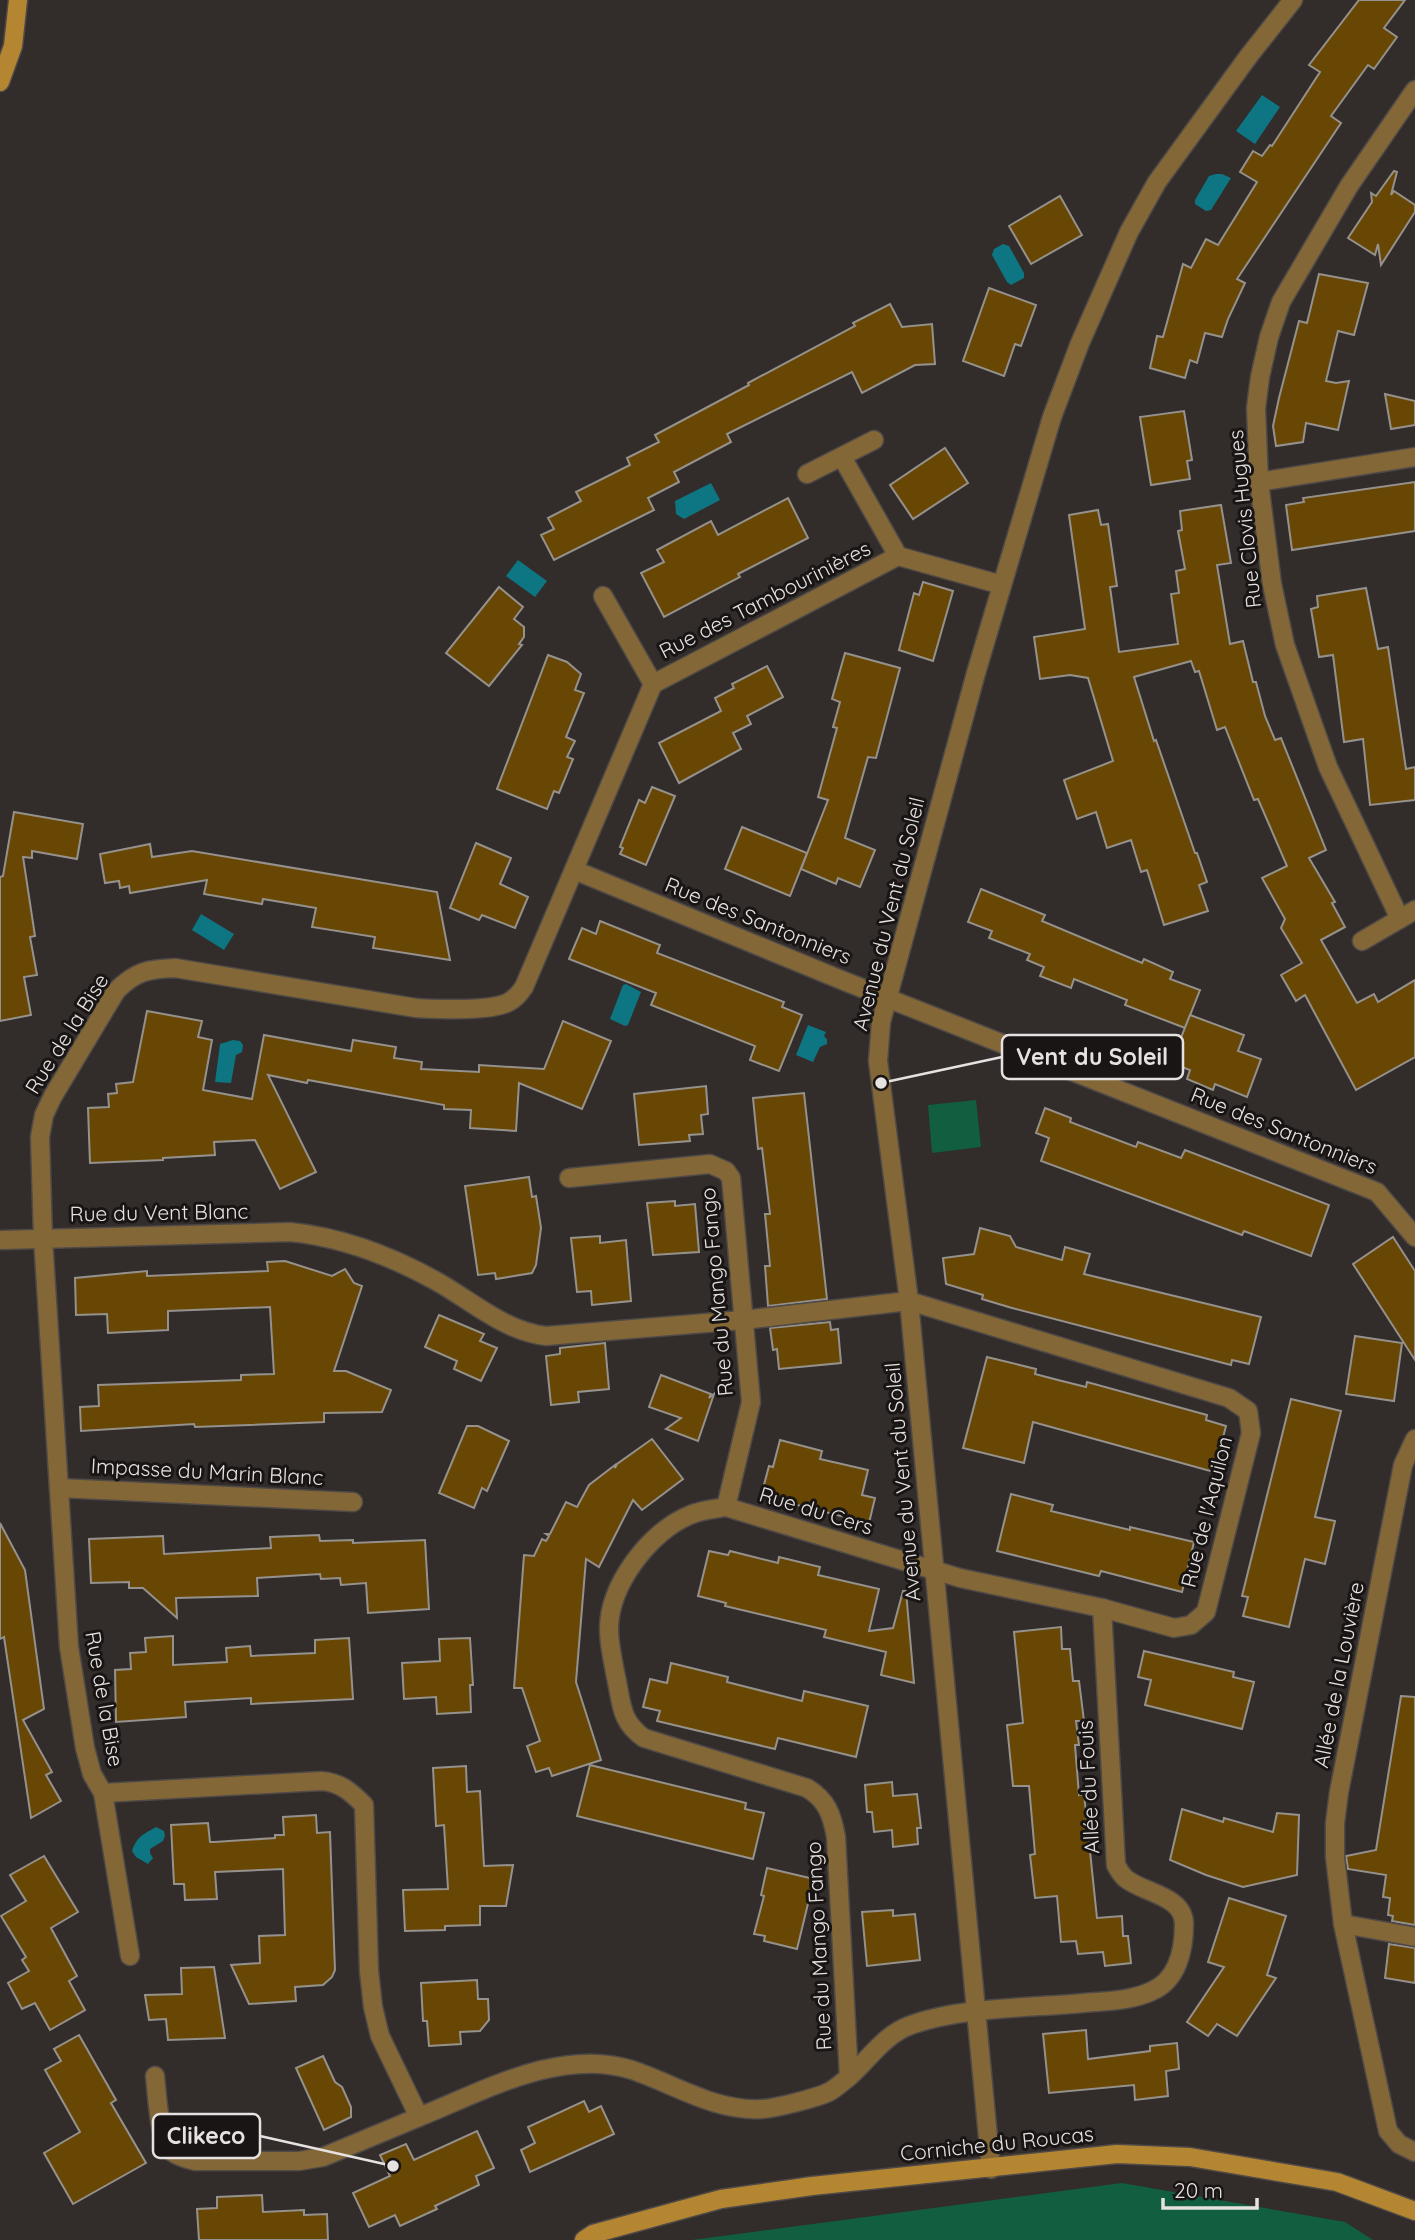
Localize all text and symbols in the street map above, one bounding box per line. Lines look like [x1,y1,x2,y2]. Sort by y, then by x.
street label: Rue Clovis Hugues [1222,429,1266,609]
street label: Rue des Tambourinières [654,534,875,664]
street label: Avenue du Vent du Soleil [846,794,930,1033]
street label: Rue des Santonniers [661,871,855,969]
street label: Rue de la Bise [19,969,113,1098]
callout: Vent du Soleil [1002,1035,1183,1079]
text: Vent du Soleil [1016,1042,1168,1071]
street label: Rue des Santonniers [1187,1081,1381,1179]
street label: Rue du Mango Fango [694,1187,738,1397]
street label: Rue du Vent Blanc [69,1197,249,1227]
street label: Avenue du Vent du Soleil [879,1362,925,1603]
street label: Rue de l'Aquilon [1175,1434,1237,1590]
street label: Impasse du Marin Blanc [90,1452,324,1490]
street label: Rue du Cers [756,1480,876,1540]
street label: Allée de la Louvière [1307,1580,1369,1770]
street label: Rue de la Bise [80,1629,130,1768]
street label: Allée du Fouis [1072,1720,1104,1855]
street label: Rue du Mango Fango [800,1841,836,2051]
callout: Clikeco [153,2114,260,2158]
street label: Corniche du Roucas [899,2120,1095,2166]
text: Clikeco [167,2121,245,2150]
scale bar [1163,2166,1258,2210]
text: 20 m [1174,2177,1223,2203]

